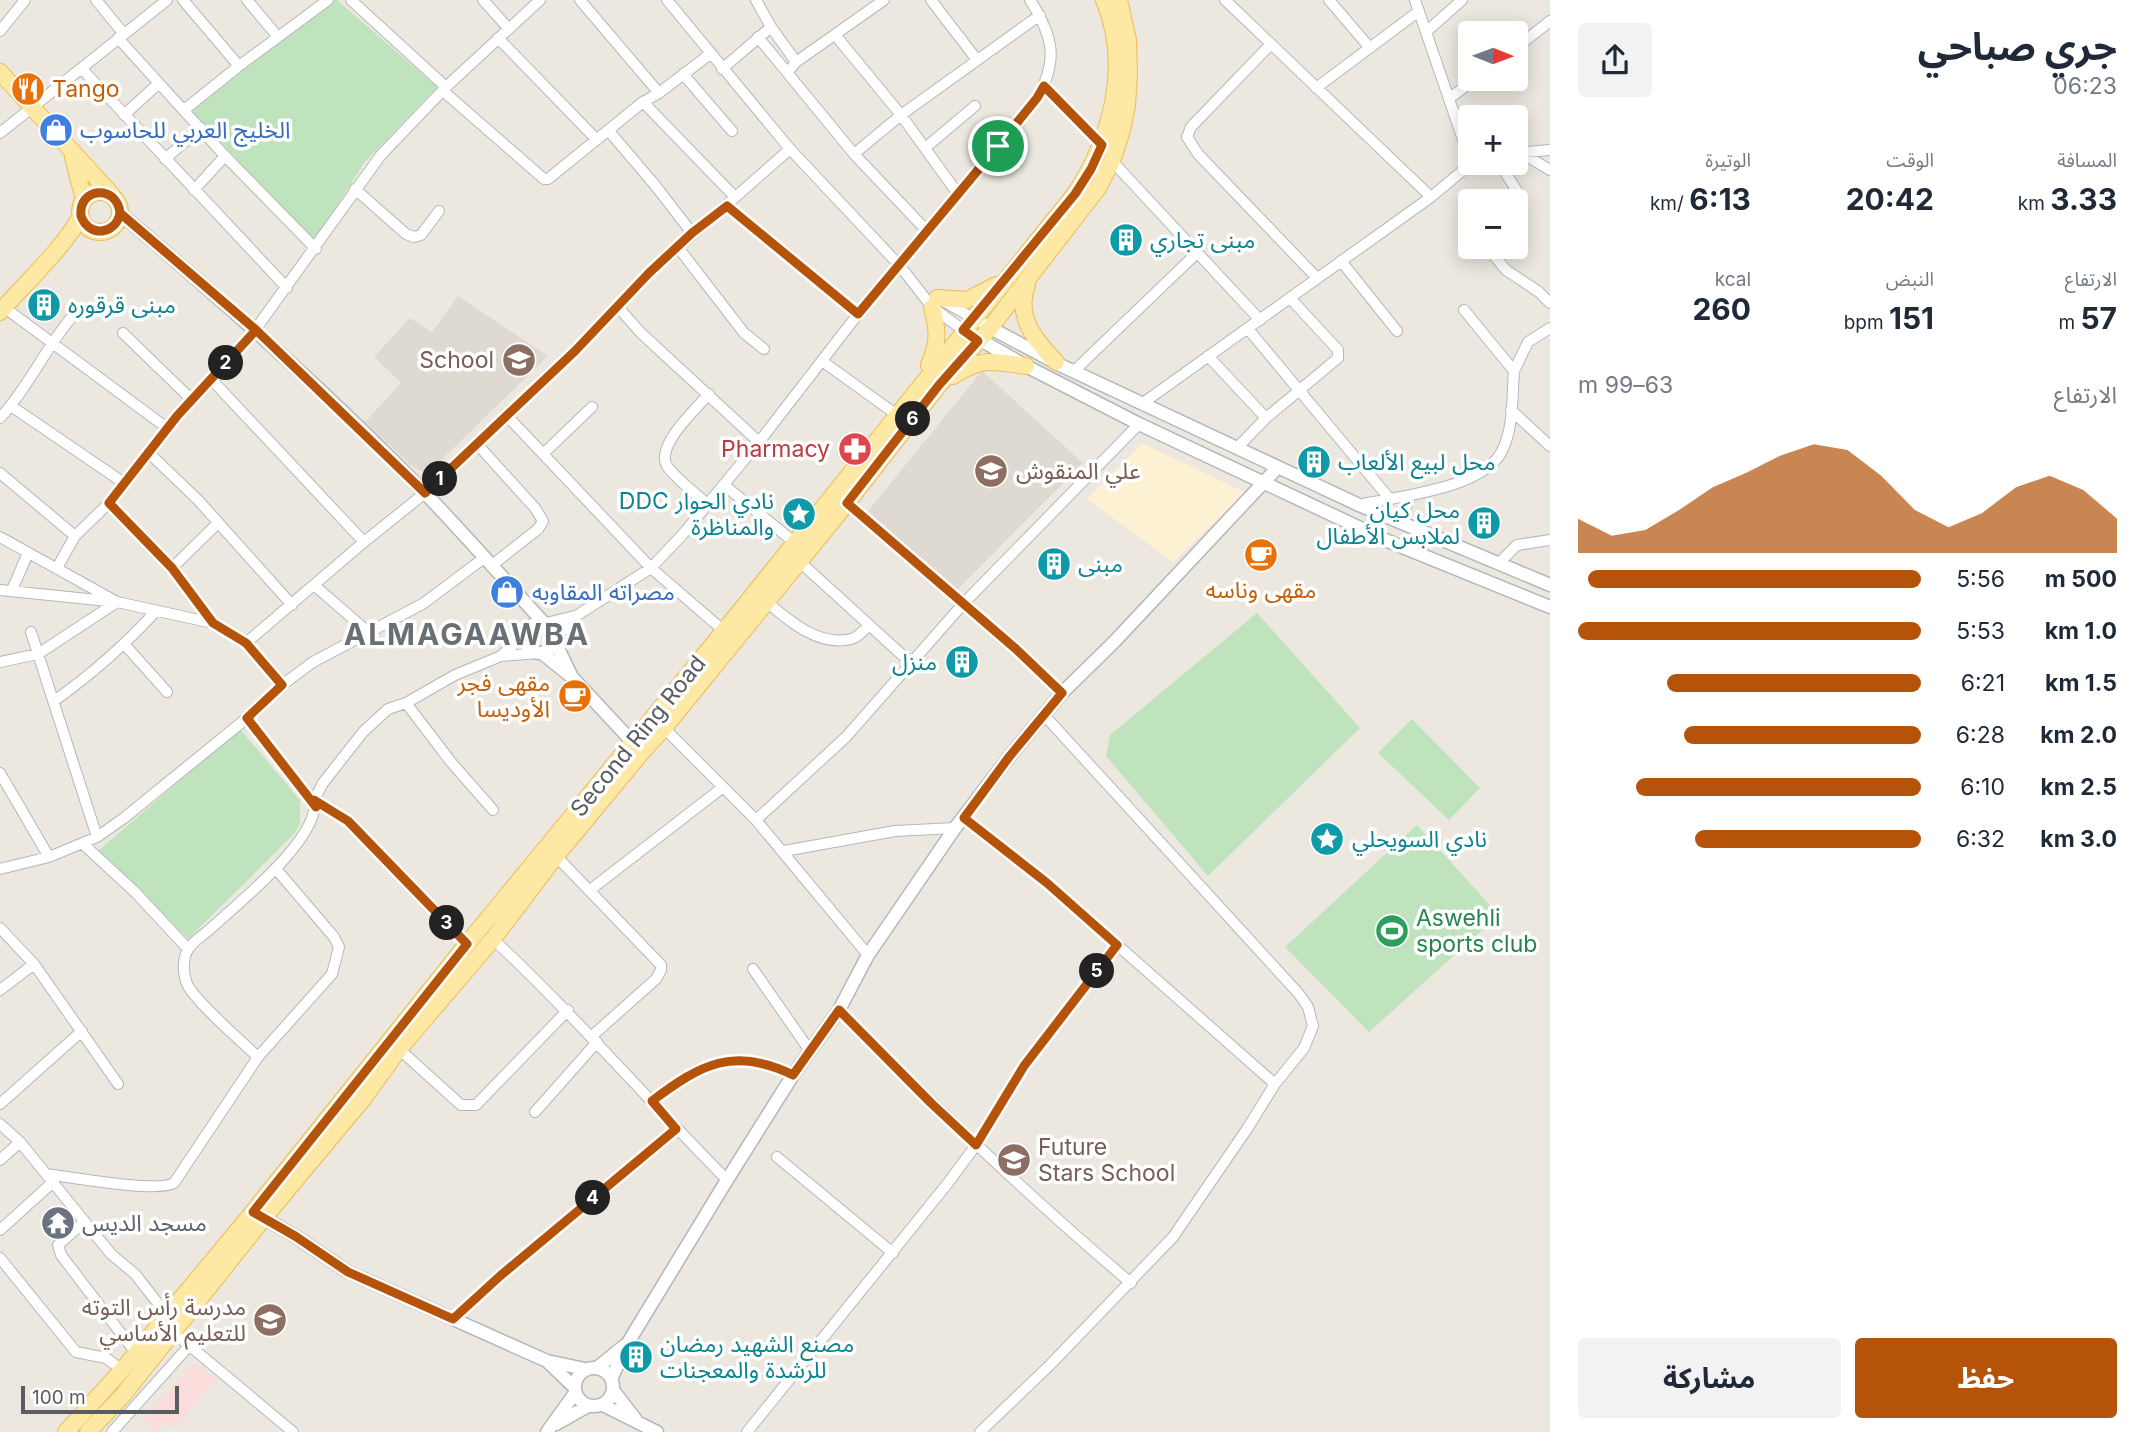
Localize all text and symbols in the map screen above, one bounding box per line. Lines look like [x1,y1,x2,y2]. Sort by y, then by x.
north arrow [1458,21,1528,91]
map controls [1458,21,1528,259]
button: share [1578,23,1652,97]
text: جري صباحي [1918,23,2117,69]
restaurant icon: Tango [9,70,47,108]
text: 06:23 [2053,72,2117,100]
place label: Tango [52,75,120,103]
button: + [1458,105,1528,175]
shop icon: الخليج العربي للحاسوب [37,111,75,149]
place label: الخليج العربي للحاسوب [80,116,290,147]
pin [968,116,1028,176]
icon: arrive [979,127,1017,165]
text: الوتيرة [1705,149,1751,172]
text: الوقت [1886,149,1934,172]
text: المسافة [2057,149,2117,172]
text: 6:13 [1689,181,1751,217]
text: 20:42 [1846,181,1934,217]
text: 3.33 [2050,181,2117,217]
button: − [1458,189,1528,259]
text: /km [1650,192,1689,215]
text: km [2018,192,2050,215]
building icon: مبنى تجاري [1107,221,1145,259]
place label: مبنى تجاري [1150,226,1255,257]
text: kcal [1715,268,1751,291]
text: النبض [1886,268,1934,291]
text: الارتفاع [2065,268,2117,291]
building icon: مبنى قرقوره [25,286,63,324]
place label: مبنى قرقوره [68,291,176,319]
text: 260 [1692,291,1751,327]
text: 151 [1889,300,1934,336]
text: 57 [2080,300,2117,336]
text: bpm [1844,311,1889,334]
text: m [2058,311,2080,334]
school or university icon: School [500,341,538,379]
pin: 2 [208,346,244,380]
place label: School [419,346,494,374]
text: 2 [220,351,231,374]
text: 63–99 m [1578,371,1673,399]
text: الارتفاع [2054,381,2117,409]
pin: 6 [895,402,930,436]
text: 6 [906,407,919,430]
pharmacy icon: Pharmacy [836,430,874,468]
place label: Pharmacy [721,435,830,463]
building icon: محل لبيع الألعاب [1295,443,1333,481]
place label: محل لبيع الألعاب [1338,448,1495,479]
school or university icon: علي المنقوش [972,452,1010,490]
place label: علي المنقوش [1016,457,1141,488]
pin: 1 [422,462,458,496]
text: 1 [435,467,444,490]
place label: DDC نادي الحوار والمناظرة [619,487,774,541]
place icon: DDC نادي الحوار والمناظرة [780,495,818,533]
place label: محل كيان لملابس الأطفال [1317,496,1460,550]
building icon: محل كيان لملابس الأطفال [1465,504,1503,542]
cafe icon: مقهى وناسه [1242,536,1280,574]
building icon: مبنى [1035,545,1073,583]
place label: مبنى [1078,550,1123,578]
text: 5:56 [1956,565,2005,593]
text: 500 m [2045,565,2117,593]
shop icon: مصراته المقاوبه [488,573,526,611]
place label: مقهى وناسه [1206,576,1316,604]
place label: مصراته المقاوبه [532,578,675,606]
district label: ALMAGAAWBA [344,616,590,652]
text: 5:53 [1956,617,2005,645]
text: 1.0 km [2045,617,2117,645]
building icon: منزل [943,643,981,681]
place label: منزل [892,648,937,676]
street label: Second Ring Road [564,650,712,822]
place label: مقهى فجر الأوديسا [456,669,550,723]
text: 6:21 [1961,669,2005,697]
text: 1.5 km [2045,669,2117,697]
cafe icon: مقهى فجر الأوديسا [556,677,594,715]
text: 6:28 [1956,721,2005,749]
text: 2.0 km [2040,721,2117,749]
text: 6:10 [1960,773,2005,801]
text: 2.5 km [2040,773,2117,801]
place icon: نادي السويحلي [1308,820,1346,858]
place label: نادي السويحلي [1352,825,1487,856]
text: 6:32 [1956,825,2005,853]
text: 3.0 km [2040,825,2117,853]
place label: Aswehli sports club [1416,904,1537,958]
pin: 3 [430,906,464,940]
text: 3 [440,911,453,934]
sports icon: Aswehli sports club [1373,912,1411,950]
pin: 5 [1080,954,1114,988]
text: 5 [1090,959,1103,982]
place label: Future Stars School [1038,1133,1175,1187]
school or university icon: Future Stars School [995,1141,1033,1179]
pin: 4 [576,1180,610,1216]
text: 4 [586,1186,599,1209]
temple icon: مسجد الديس [39,1204,77,1242]
place label: مسجد الديس [82,1209,207,1237]
place label: مدرسة رأس التوته للتعليم الأساسي [82,1293,246,1350]
school or university icon: مدرسة رأس التوته للتعليم الأساسي [251,1301,289,1339]
place label: مصنع الشهيد رمضان للرشدة والمعجنات [660,1330,854,1384]
building icon: مصنع الشهيد رمضان للرشدة والمعجنات [617,1338,655,1376]
button: مشاركة [1578,1338,1841,1418]
button: حفظ [1855,1338,2117,1418]
scale bar [21,1383,178,1415]
text: 100 m [32,1386,86,1409]

